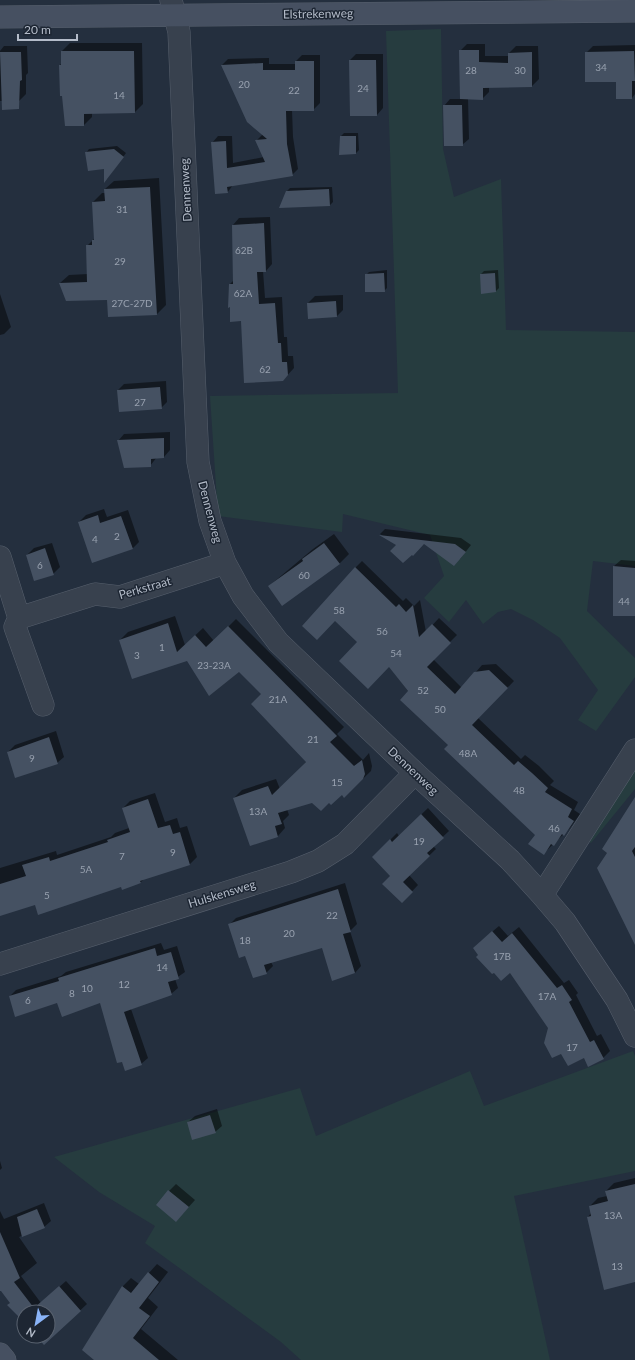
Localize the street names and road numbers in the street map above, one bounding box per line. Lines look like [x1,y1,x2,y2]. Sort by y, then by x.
street label: Elstrekenweg [283,5,353,22]
street label: Dennenweg [176,158,195,222]
street label: Dennenweg [195,479,226,545]
street label: Perkstraat [117,573,173,602]
street label: Dennenweg [385,743,442,798]
street label: Hulskensweg [186,876,257,911]

